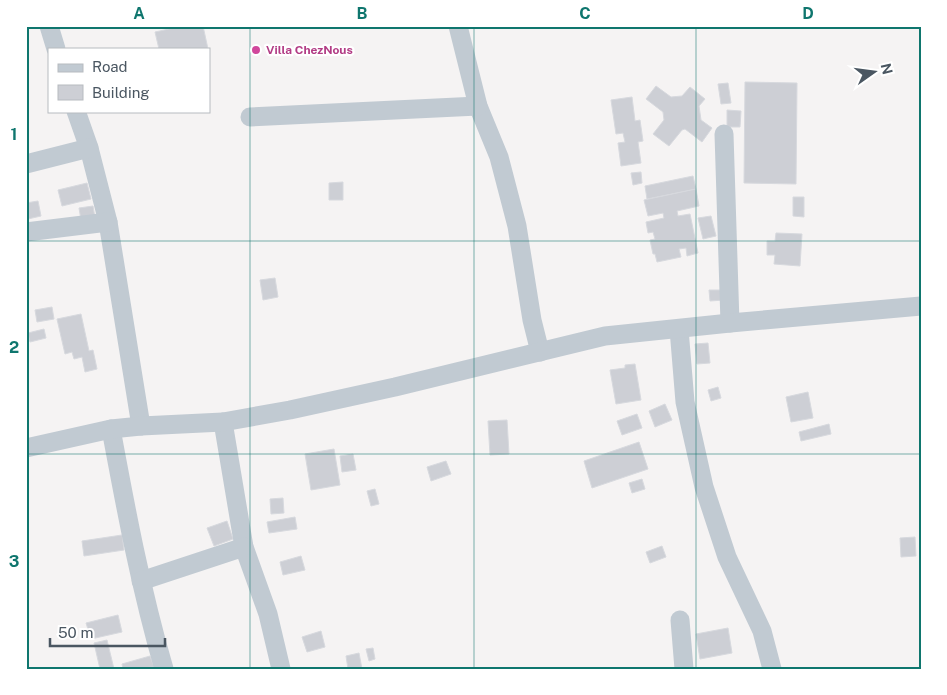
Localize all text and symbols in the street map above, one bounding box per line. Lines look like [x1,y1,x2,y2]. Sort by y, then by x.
text: A [133,4,145,23]
text: B [357,4,368,23]
text: C [579,4,591,23]
text: D [802,4,814,23]
place label: Villa ChezNous [266,43,353,57]
marker: Villa ChezNous [250,44,262,56]
legend [48,48,210,112]
north arrow [850,48,900,98]
text: Road [92,58,128,75]
text: N [878,62,896,76]
text: Building [92,84,150,101]
text: 1 [11,125,17,144]
text: 2 [9,338,19,357]
text: 3 [9,552,19,571]
scale bar [50,615,165,647]
text: 50 m [58,624,93,641]

